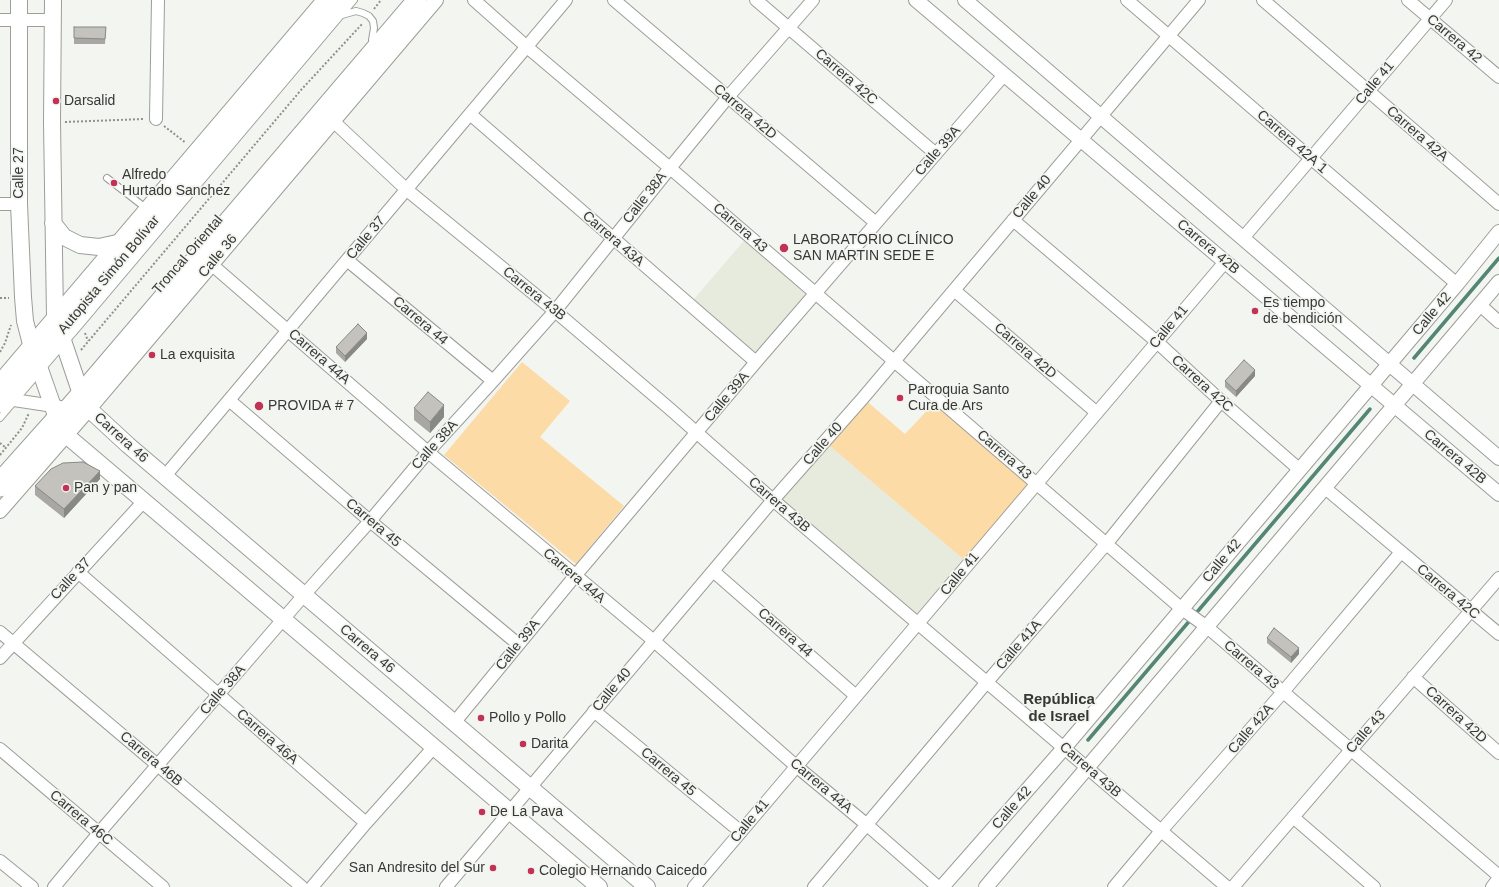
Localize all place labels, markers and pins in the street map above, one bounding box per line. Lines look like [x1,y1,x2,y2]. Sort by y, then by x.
place label: Darsalid [64,93,115,109]
marker: Darsalid [51,96,61,106]
place label: Alfredo Hurtado Sanchez [122,167,230,200]
marker: Alfredo Hurtado Sanchez [109,178,119,188]
place label: LABORATORIO CLÍNICO SAN MARTIN SEDE E [793,232,954,264]
marker: LABORATORIO CLÍNICO SAN MARTIN SEDE E [778,242,790,254]
place label: Es tiempo de bendición [1263,295,1342,328]
marker: Es tiempo de bendición [1250,306,1260,316]
place label: La exquisita [160,347,235,363]
marker: La exquisita [147,350,157,360]
place label: Parroquia Santo Cura de Ars [908,382,1009,414]
marker: Parroquia Santo Cura de Ars [895,393,905,403]
place label: PROVIDA # 7 [268,398,354,414]
marker: PROVIDA # 7 [253,400,265,412]
place label: Pan y pan [74,480,137,496]
marker: Pan y pan [61,483,71,493]
place label: Pollo y Pollo [489,710,566,726]
marker: Pollo y Pollo [476,713,486,723]
place label: Darita [531,736,568,752]
marker: Darita [518,739,528,749]
place label: De La Pava [490,804,563,820]
marker: De La Pava [477,807,487,817]
place label: San Andresito del Sur [349,860,485,876]
marker: San Andresito del Sur [488,863,498,873]
place label: Colegio Hernando Caicedo [539,863,707,879]
marker: Colegio Hernando Caicedo [526,866,536,876]

